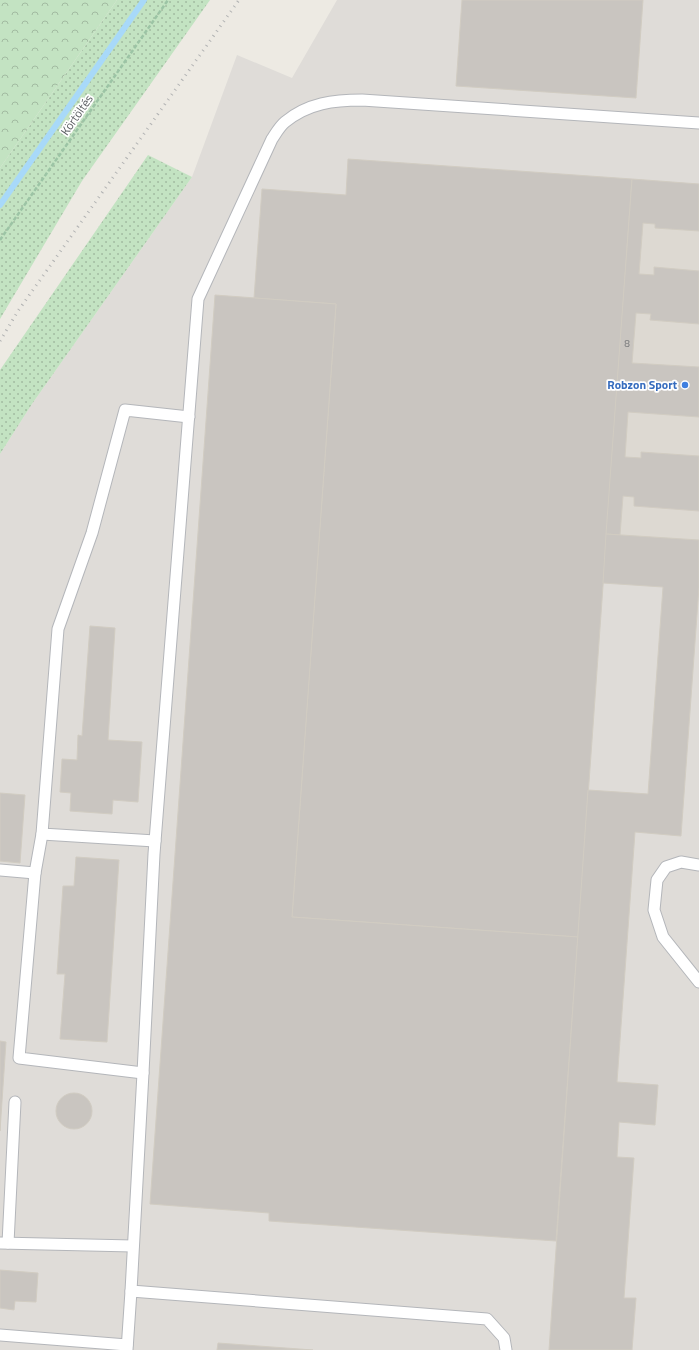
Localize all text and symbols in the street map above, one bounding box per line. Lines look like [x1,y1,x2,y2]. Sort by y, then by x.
street label: Körtöltés [56,90,98,139]
house number: 8 [624,336,630,351]
place label: Robzon Sport [607,375,678,394]
marker: Robzon Sport [680,380,690,390]

